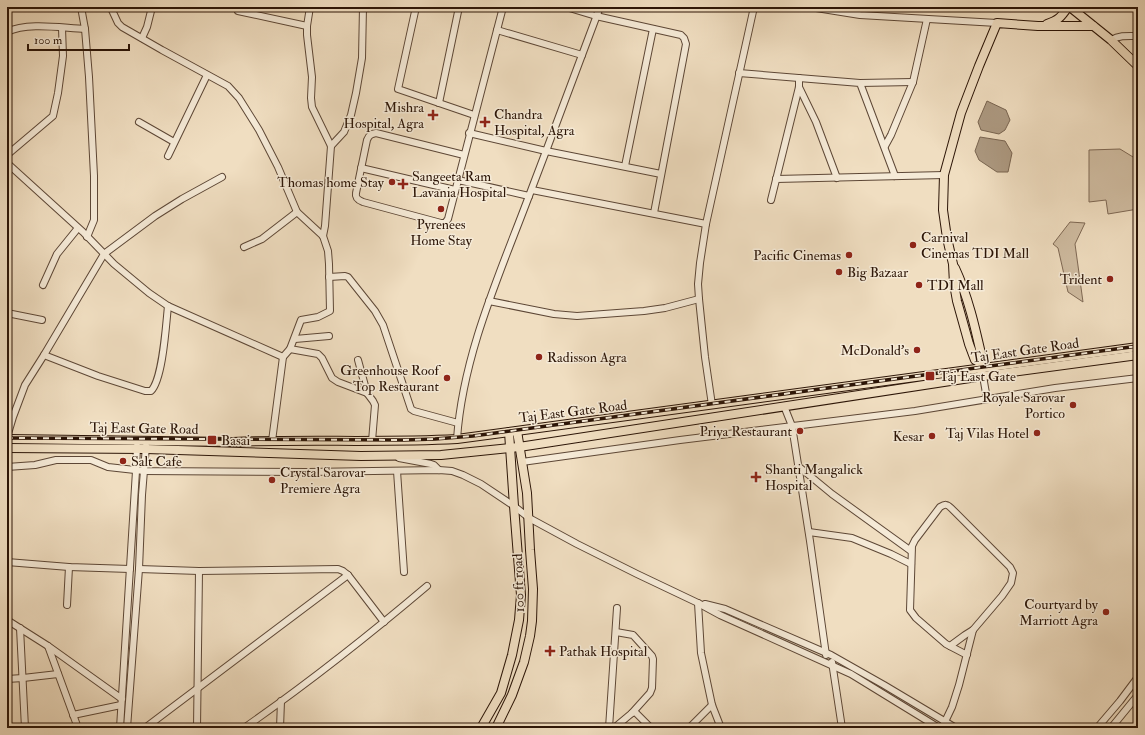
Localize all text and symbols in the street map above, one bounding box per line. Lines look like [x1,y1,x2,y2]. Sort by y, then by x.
scale bar [28,26,129,52]
text: 100 m [34,33,63,48]
place label: Mishra Hospital, Agra [344,99,424,133]
place label: Chandra Hospital, Agra [494,106,575,140]
marker: Mishra Hospital, Agra [427,109,439,121]
marker: Chandra Hospital, Agra [479,116,491,128]
place label: Sangeeta Ram Lavania Hospital [412,168,507,202]
place label: Thomas home Stay [277,174,385,192]
marker: Thomas home Stay [387,177,397,187]
marker: Sangeeta Ram Lavania Hospital [397,178,409,190]
marker: Pyrenees Home Stay [436,204,446,214]
place label: Pyrenees Home Stay [410,216,473,250]
place label: Carnival Cinemas TDI Mall [921,229,1029,262]
marker: Carnival Cinemas TDI Mall [908,240,918,250]
place label: Pacific Cinemas [753,247,841,264]
marker: Pacific Cinemas [844,250,854,260]
place label: Big Bazaar [847,264,909,281]
marker: Big Bazaar [834,267,844,277]
place label: Trident [1060,271,1102,288]
marker: Trident [1105,274,1115,284]
place label: TDI Mall [927,277,984,294]
marker: TDI Mall [914,280,924,290]
street label: Taj East Gate Road [970,334,1080,366]
place label: McDonald's [840,342,909,359]
marker: McDonald's [912,345,922,355]
place label: Radisson Agra [547,349,627,366]
marker: Radisson Agra [534,352,544,362]
place label: Greenhouse Roof Top Restaurant [340,362,441,396]
place label: Taj East Gate [939,368,1016,385]
marker: Taj East Gate [924,370,936,382]
marker: Greenhouse Roof Top Restaurant [442,373,452,383]
place label: Royale Sarovar Portico [982,389,1066,422]
street label: Taj East Gate Road [518,396,628,427]
marker: Royale Sarovar Portico [1068,400,1078,410]
street label: Taj East Gate Road [89,419,199,438]
place label: Priya Restaurant [699,423,792,441]
place label: Taj Vilas Hotel [946,425,1029,442]
marker: Priya Restaurant [795,426,805,436]
place label: Kesar [893,428,925,445]
marker: Taj Vilas Hotel [1032,428,1042,438]
marker: Kesar [927,431,937,441]
place label: Basai [221,432,250,449]
marker: Basai [206,434,218,446]
place label: Salt Cafe [131,453,182,470]
marker: Salt Cafe [118,456,128,466]
place label: Shanti Mangalick Hospital [765,461,863,495]
place label: Crystal Sarovar Premiere Agra [280,464,366,497]
marker: Shanti Mangalick Hospital [750,471,762,483]
marker: Crystal Sarovar Premiere Agra [267,475,277,485]
street label: 100 ft road [509,553,528,613]
place label: Courtyard by Marriott Agra [1019,596,1099,629]
marker: Courtyard by Marriott Agra [1101,607,1111,617]
place label: Pathak Hospital [559,643,648,661]
marker: Pathak Hospital [544,645,556,657]

